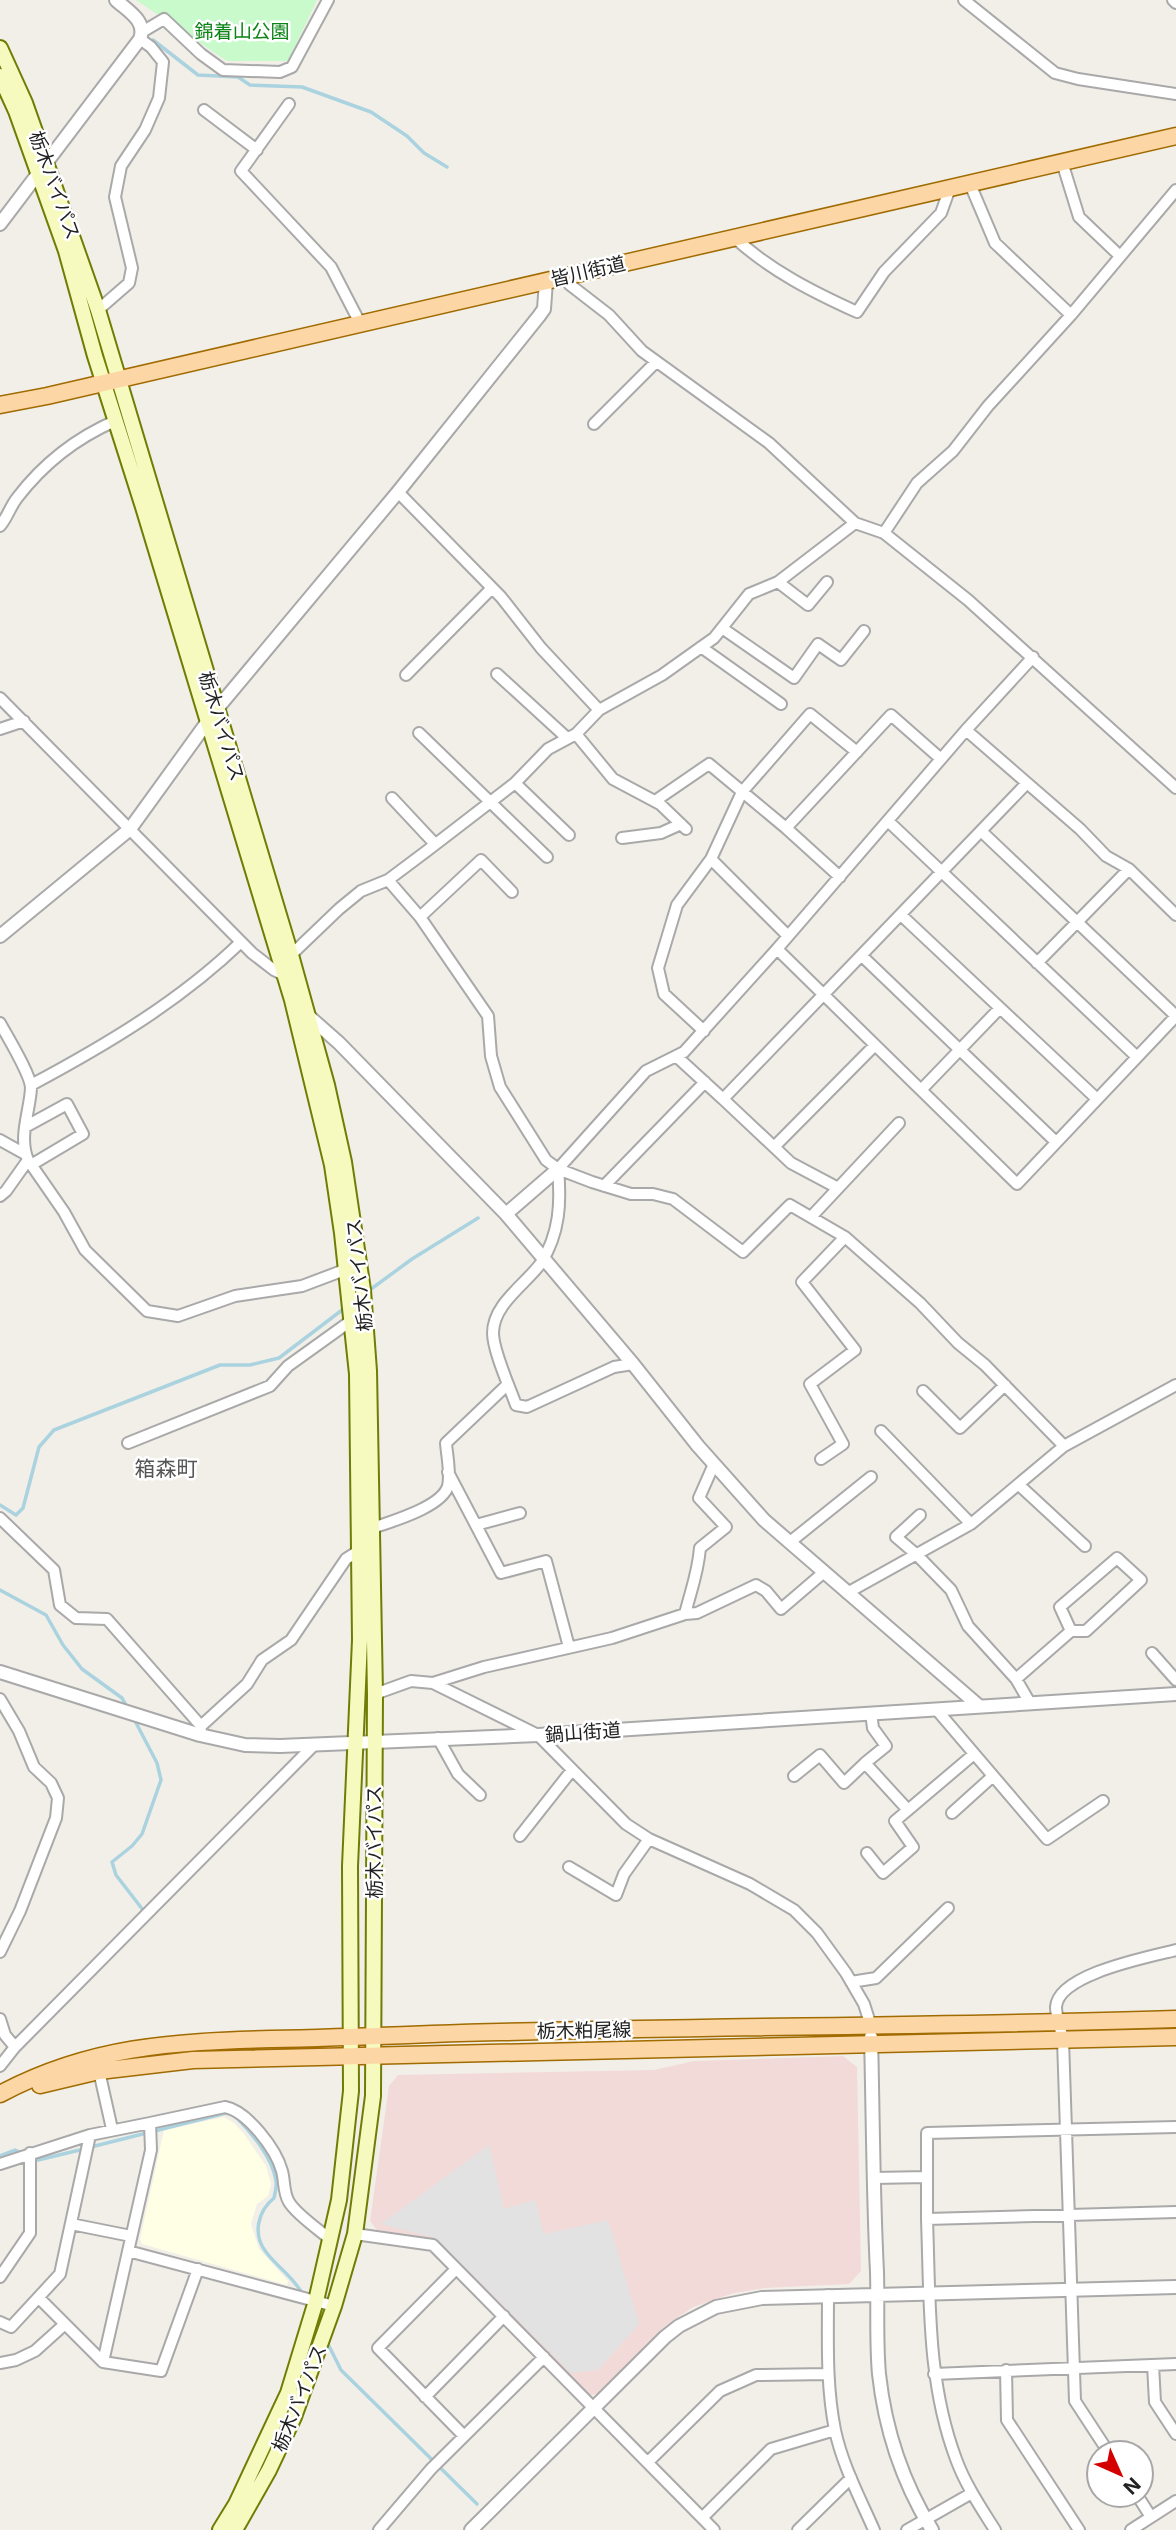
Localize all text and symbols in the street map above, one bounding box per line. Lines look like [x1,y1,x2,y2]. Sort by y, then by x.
park label: 錦着山公園 [194,20,290,43]
street label: 栃木バイパス [24,128,85,242]
street label: 皆川街道 [548,252,628,291]
street label: 栃木バイパス [194,668,249,784]
street label: 栃木バイパス [342,1217,377,1333]
district label: 箱森町 [135,1456,198,1481]
street label: 鍋山街道 [544,1718,622,1747]
street label: 栃木バイパス [363,1785,386,1899]
street label: 栃木粕尾線 [536,2018,632,2043]
street label: 栃木バイパス [268,2341,331,2455]
north arrow [1085,2439,1155,2509]
text: N [1118,2472,1145,2499]

